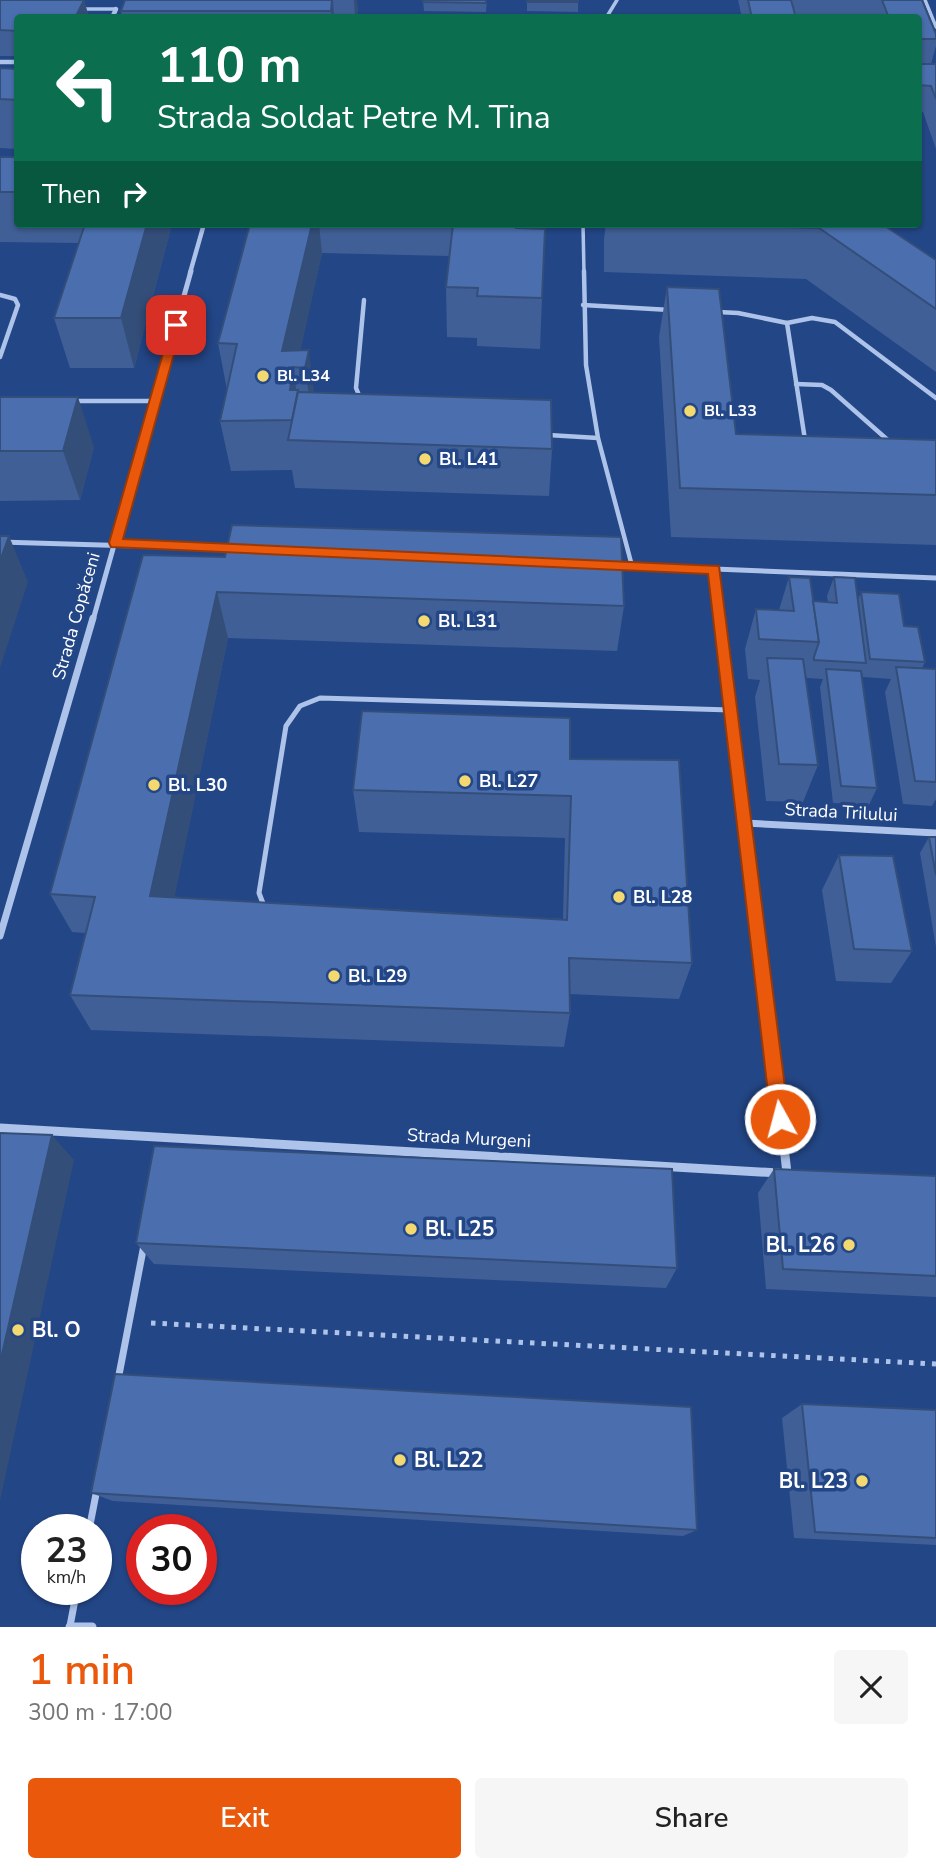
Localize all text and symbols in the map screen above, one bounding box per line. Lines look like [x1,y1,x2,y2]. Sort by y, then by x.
text: 110 m [157,32,301,99]
icon: left [42,42,133,133]
text: Strada Soldat Petre M. Tina [157,96,551,139]
icon: right [115,175,153,213]
text: Then [42,177,101,212]
pin [146,295,206,355]
icon: arrive [157,306,195,344]
place label: Bl. L34 [277,365,330,387]
marker: Bl. L34 [255,368,271,384]
place label: Bl. L33 [704,400,757,422]
marker: Bl. L33 [682,403,698,419]
place label: Bl. L41 [439,447,498,471]
marker: Bl. L41 [417,451,433,467]
street label: Strada Copăceni [46,549,106,683]
place label: Bl. L31 [438,609,497,633]
marker: Bl. L31 [416,613,432,629]
place label: Bl. L27 [479,769,538,793]
place label: Bl. L30 [168,773,228,797]
marker: Bl. L27 [457,773,473,789]
marker: Bl. L30 [146,777,162,793]
street label: Strada Trilului [784,797,898,827]
place label: Bl. L28 [633,885,693,909]
marker: Bl. L28 [611,889,627,905]
place label: Bl. L29 [348,964,407,988]
marker: Bl. L29 [326,968,342,984]
position arrow [743,1082,817,1156]
street label: Strada Murgeni [406,1123,532,1153]
place label: Bl. L25 [425,1215,494,1243]
marker: Bl. L25 [403,1221,419,1237]
place label: Bl. L26 [766,1231,835,1259]
marker: Bl. L26 [841,1237,857,1253]
place label: Bl. O [32,1316,81,1344]
marker: Bl. O [10,1322,26,1338]
place label: Bl. L22 [414,1446,483,1474]
marker: Bl. L22 [392,1452,408,1468]
place label: Bl. L23 [779,1467,848,1495]
marker: Bl. L23 [854,1473,870,1489]
speed limit sign: 30 [126,1514,217,1605]
text: 23 [45,1527,88,1574]
text: km/h [47,1565,86,1589]
text: 1 min [28,1642,135,1699]
button: close [834,1650,908,1724]
text: 300 m · 17:00 [28,1697,173,1728]
button: Exit [28,1778,461,1858]
button: Share [475,1778,908,1858]

